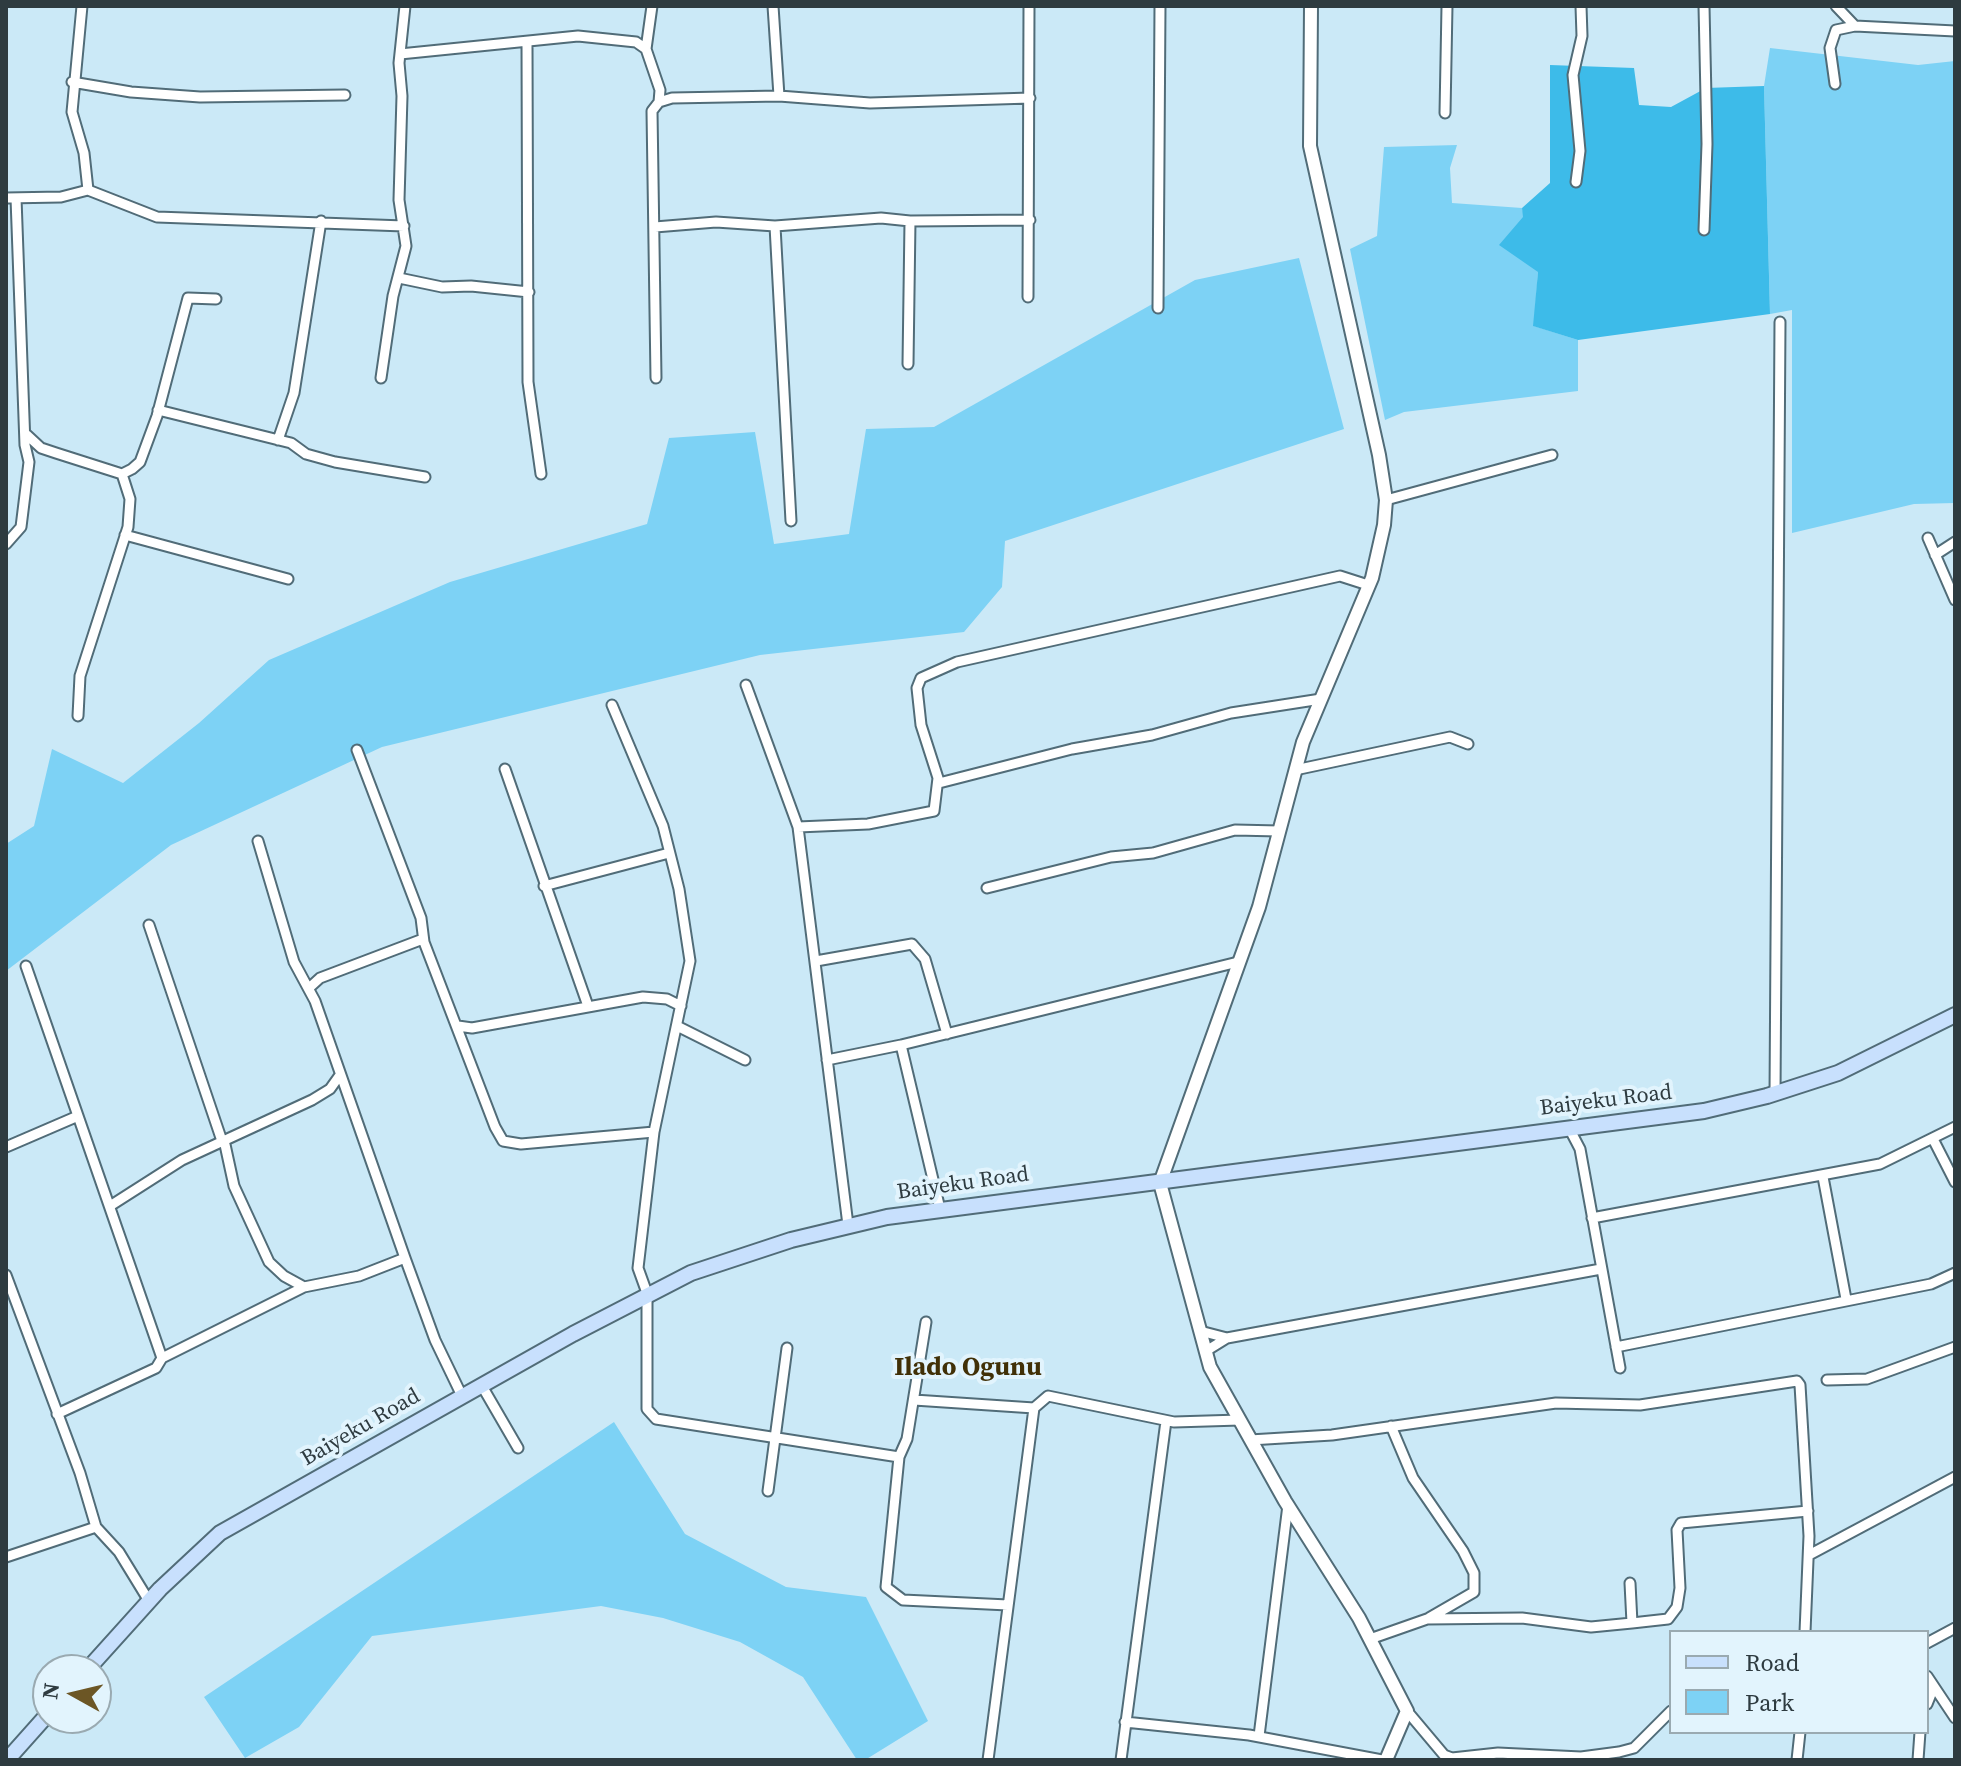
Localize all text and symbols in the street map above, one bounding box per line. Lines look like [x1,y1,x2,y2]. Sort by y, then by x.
street label: Baiyeku Road [1538,1080,1674,1122]
street label: Baiyeku Road [895,1162,1031,1206]
district label: Ilado Ogunu [894,1352,1042,1384]
street label: Baiyeku Road [297,1383,425,1473]
legend [1669,1630,1929,1734]
text: Road [1745,1646,1799,1679]
north arrow [32,1654,112,1734]
text: N [34,1681,66,1701]
text: Park [1745,1686,1794,1719]

